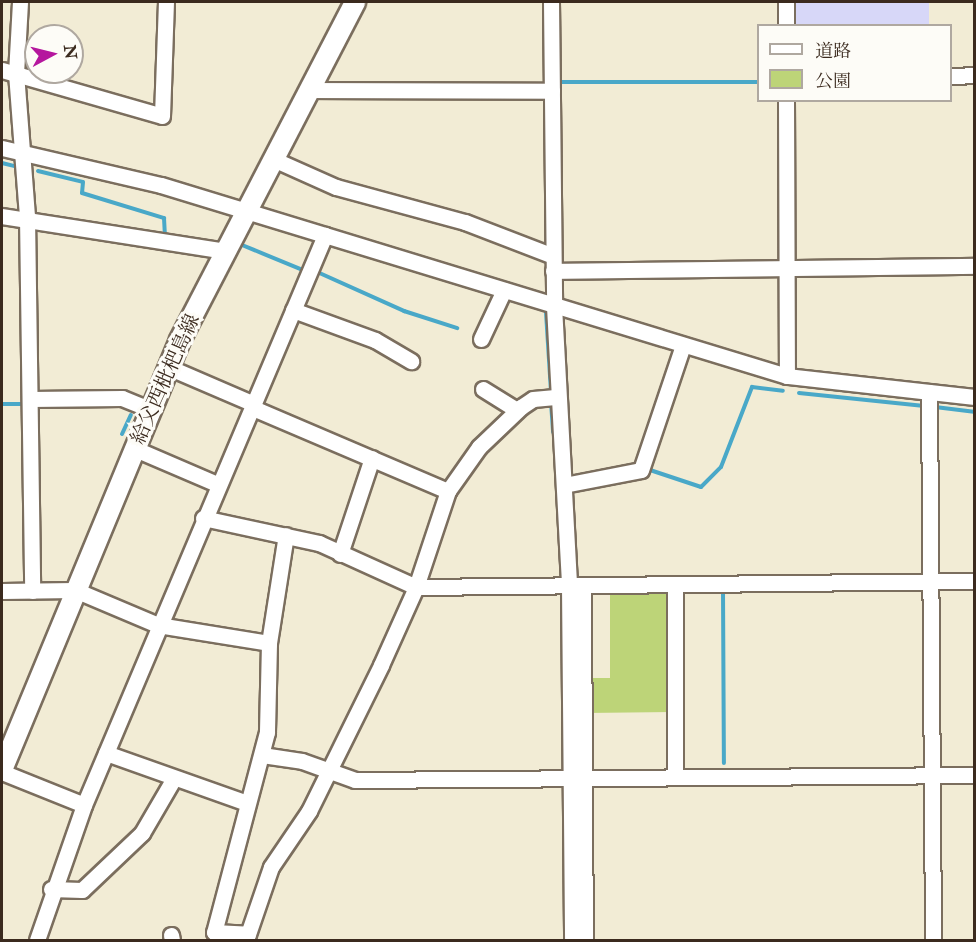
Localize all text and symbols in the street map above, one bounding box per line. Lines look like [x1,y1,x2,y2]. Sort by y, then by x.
north arrow [24,24,84,84]
legend [757,24,952,102]
text: 道路 [815,40,851,63]
text: N [59,44,81,60]
text: 公園 [815,70,851,93]
street label: 給父西枇杷島線 [126,310,204,448]

